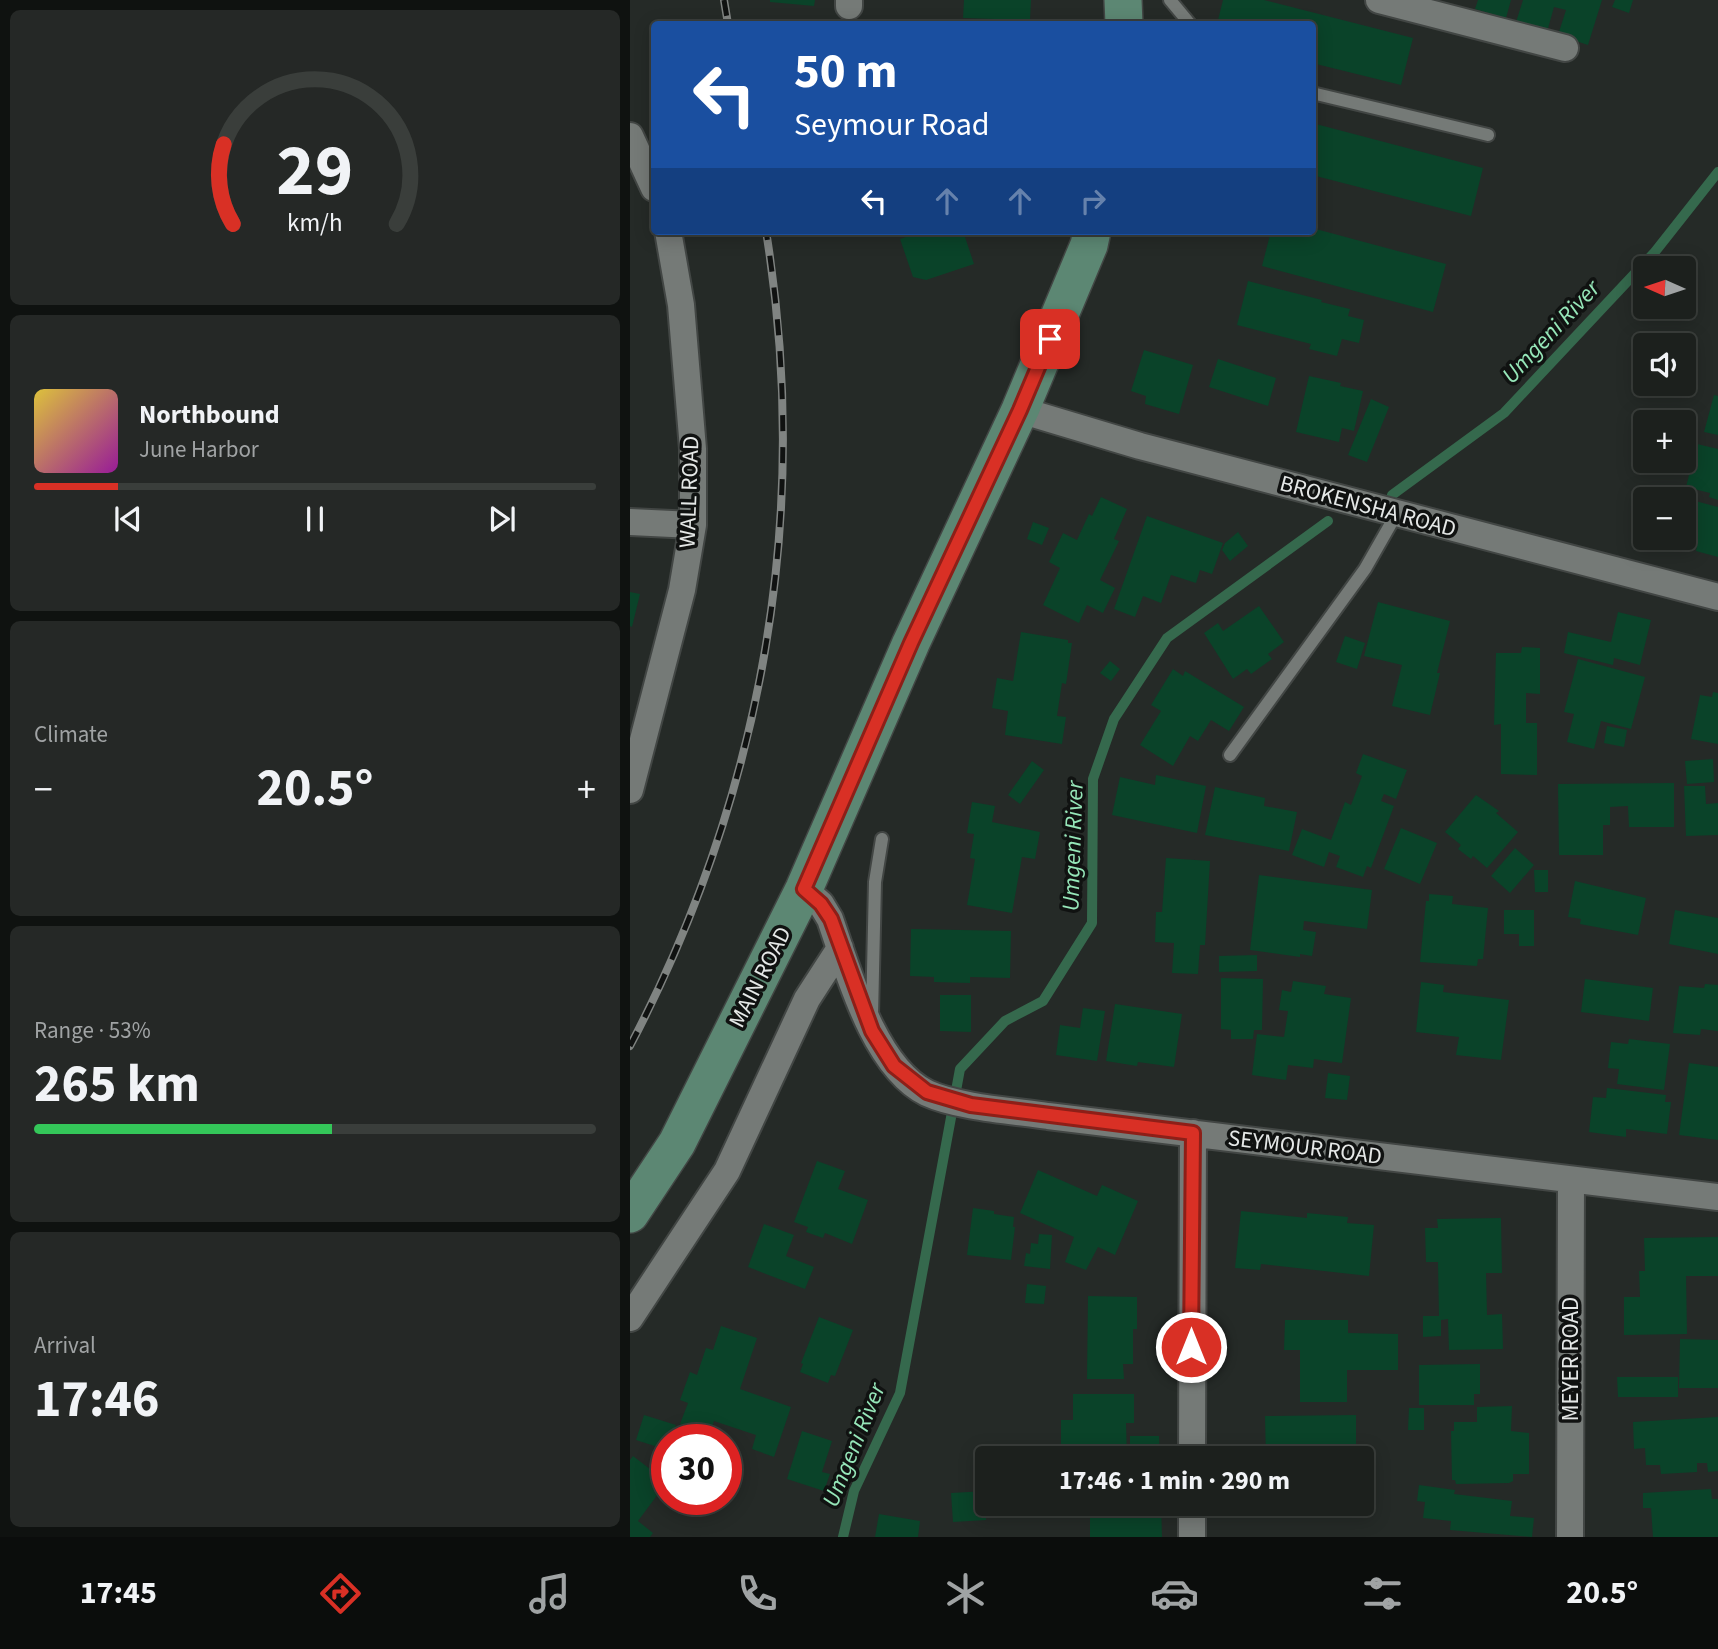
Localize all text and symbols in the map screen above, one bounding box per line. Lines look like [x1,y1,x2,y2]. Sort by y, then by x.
text: 50 m [794,37,898,107]
icon: left [679,49,770,140]
text: Seymour Road [794,102,990,148]
text: 29 [277,119,353,223]
icon: left [855,182,893,220]
icon: ahead [928,182,966,220]
icon: ahead [1001,182,1039,220]
icon: right [1074,182,1112,220]
text: km/h [287,205,343,241]
north arrow [1633,256,1696,318]
map controls [1633,256,1696,550]
water label: Umgeni River [1494,271,1610,392]
pin [1020,309,1080,369]
icon: arrive [1031,320,1069,358]
button: sound [1633,333,1696,396]
text: Northbound [139,396,280,433]
button: + [1633,410,1696,473]
text: June Harbor [139,433,259,466]
street label: WALL ROAD [671,435,707,549]
street label: BROKENSHA ROAD [1276,467,1460,545]
button: − [1633,487,1696,550]
icon: previous [109,500,147,538]
icon: pause [296,500,334,538]
icon: next [483,500,521,538]
text: Climate [34,718,108,751]
text: 20.5° [257,752,373,826]
text: − [34,763,53,817]
text: + [577,763,596,817]
water label: Umgeni River [1053,778,1093,912]
street label: MAIN ROAD [720,921,800,1033]
text: Range · 53% [34,1014,151,1047]
text: 265 km [34,1048,200,1122]
street label: SEYMOUR ROAD [1226,1121,1384,1173]
street label: MEYER ROAD [1554,1297,1587,1421]
position arrow [1154,1310,1228,1384]
text: Arrival [34,1329,96,1362]
text: 17:46 [34,1363,159,1437]
water label: Umgeni River [813,1376,895,1512]
speed limit sign: 30 [651,1424,742,1515]
text: 17:46 · 1 min · 290 m [1059,1462,1290,1499]
icon: directions [316,1569,365,1618]
icon: music [525,1569,574,1618]
icon: phone [733,1569,782,1618]
icon: climate [941,1569,990,1618]
icon: car [1150,1569,1199,1618]
icon: filters [1358,1569,1407,1618]
text: 17:45 [80,1570,157,1616]
text: 20.5° [1566,1570,1638,1616]

